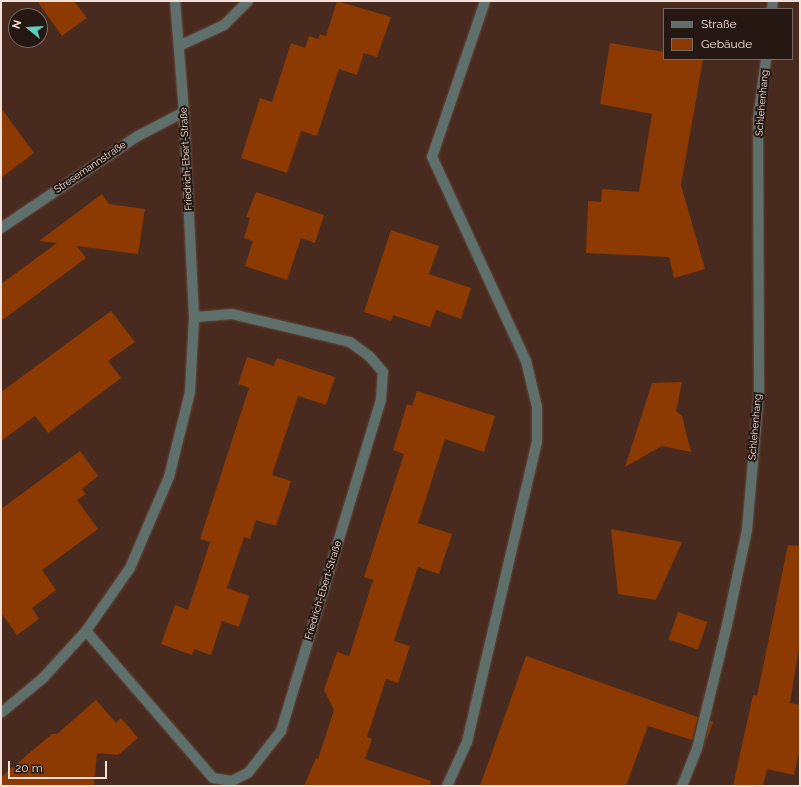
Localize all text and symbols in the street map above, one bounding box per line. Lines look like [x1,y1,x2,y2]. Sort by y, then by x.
north arrow [8,8,48,48]
legend [663,8,793,60]
text: Straße [701,17,737,31]
text: N [10,18,25,30]
text: Gebäude [701,37,752,51]
street label: Schlehenhang [753,69,771,137]
street label: Friedrich-Ebert-Straße [177,107,195,211]
street label: Stresemannstraße [52,139,128,195]
street label: Schlehenhang [746,393,764,461]
street label: Friedrich-Ebert-Straße [302,539,344,641]
scale bar [10,753,109,779]
text: 20 m [15,761,43,775]

